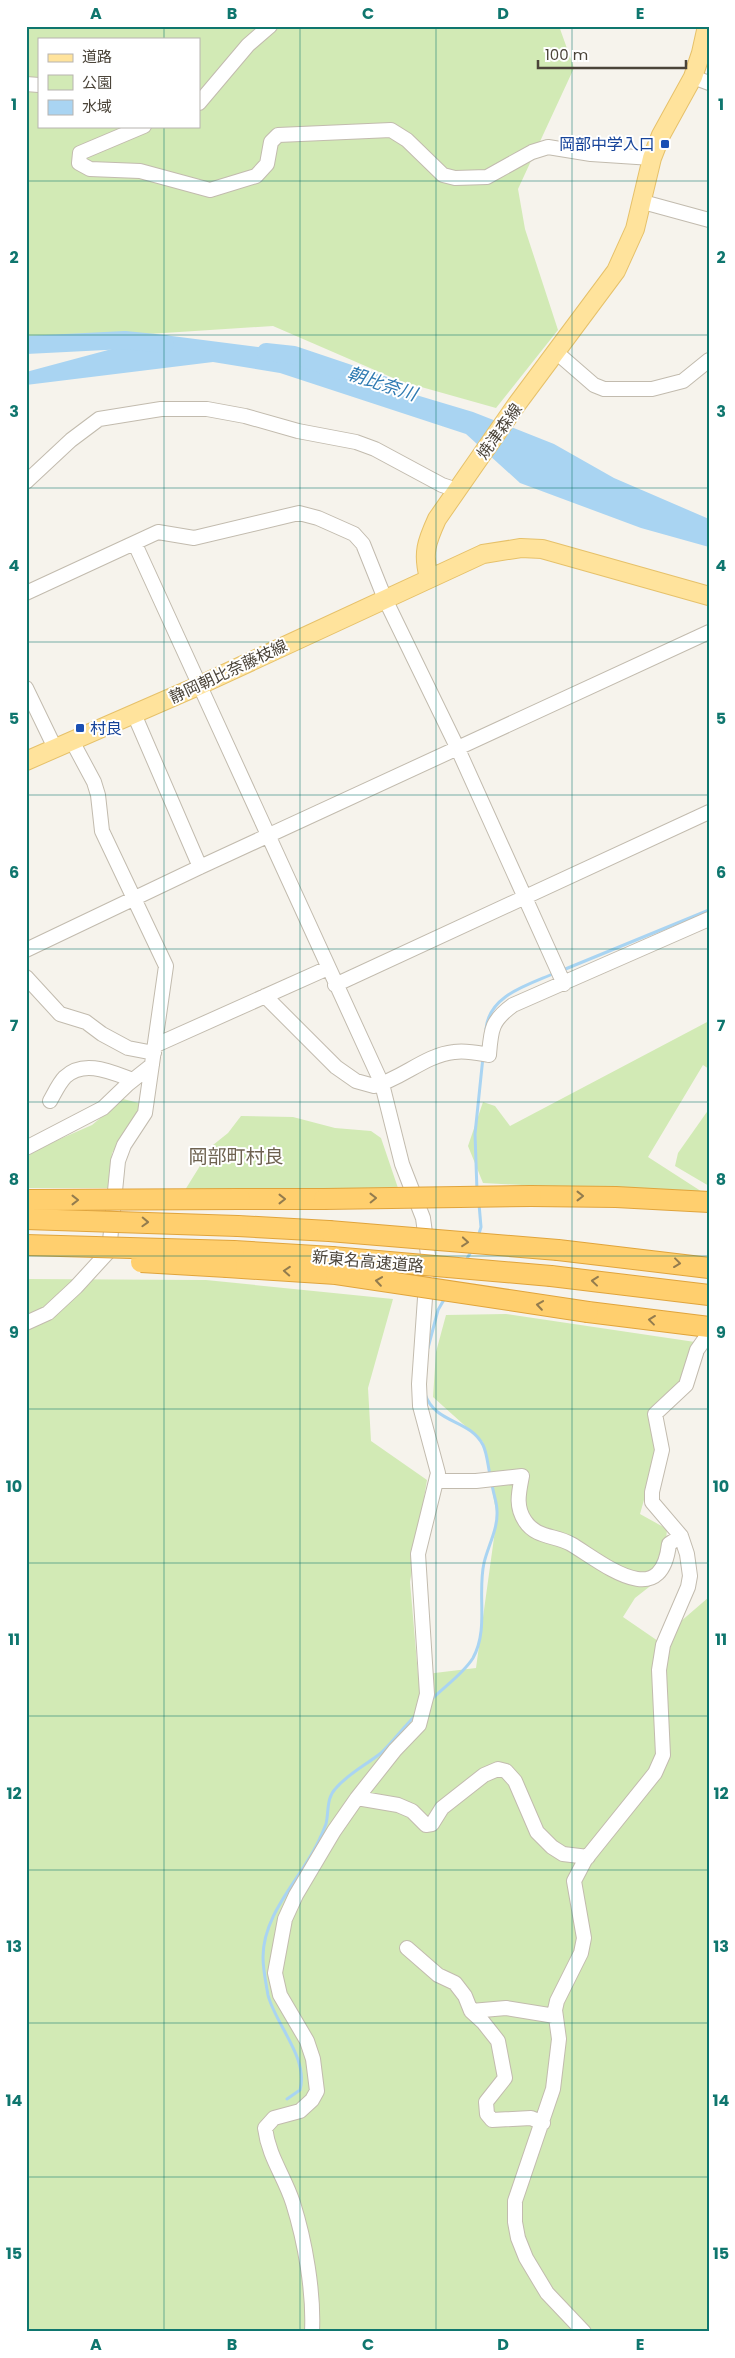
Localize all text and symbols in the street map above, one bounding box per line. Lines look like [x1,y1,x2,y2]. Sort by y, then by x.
text: A [90,2,102,25]
text: B [227,2,237,25]
text: C [362,2,374,25]
text: D [497,2,509,25]
text: E [636,2,644,25]
legend [38,38,200,128]
scale bar [538,38,685,70]
text: 100 m [545,44,588,65]
text: 道路 [82,46,112,67]
text: 公園 [82,72,112,93]
text: 1 [11,93,17,116]
text: 1 [718,93,724,116]
text: 水域 [82,96,112,117]
place label: 岡部中学入口 [559,133,655,156]
marker: 岡部中学入口 [659,138,671,150]
text: 2 [9,246,19,269]
text: 2 [716,246,726,269]
water label: 朝比奈川 [344,361,422,407]
street label: 焼津森線 [471,399,528,464]
text: 3 [9,400,19,423]
text: 3 [716,400,726,423]
text: 4 [9,554,20,577]
text: 4 [716,554,727,577]
street label: 静岡朝比奈藤枝線 [165,634,291,709]
text: 5 [9,707,19,730]
text: 5 [716,707,726,730]
place label: 村良 [90,717,122,740]
marker: 村良 [74,722,86,734]
text: 6 [9,861,19,884]
text: 6 [716,861,726,884]
text: 7 [10,1014,19,1037]
text: 7 [717,1014,726,1037]
district label: 岡部町村良 [188,1143,284,1170]
text: 8 [9,1168,19,1191]
text: 8 [716,1168,726,1191]
one-way arrow [576,1191,584,1201]
one-way arrow [369,1193,377,1204]
one-way arrow [279,1194,287,1204]
one-way arrow [72,1195,79,1205]
one-way arrow [142,1217,149,1227]
one-way arrow [461,1236,469,1247]
street label: 新東名高速道路 [311,1245,425,1278]
one-way arrow [673,1258,682,1268]
one-way arrow [283,1266,291,1277]
one-way arrow [375,1276,384,1286]
one-way arrow [590,1276,598,1287]
one-way arrow [536,1300,544,1310]
one-way arrow [647,1315,655,1326]
text: 9 [9,1321,19,1344]
text: 9 [716,1321,726,1344]
text: 10 [6,1475,22,1498]
text: 10 [713,1475,729,1498]
text: 11 [8,1628,20,1651]
text: 11 [715,1628,727,1651]
text: 12 [6,1782,22,1805]
text: 12 [713,1782,729,1805]
text: 13 [6,1935,22,1958]
text: 13 [713,1935,729,1958]
text: 14 [6,2089,23,2112]
text: 14 [713,2089,730,2112]
text: 15 [6,2242,22,2265]
text: 15 [713,2242,729,2265]
text: A [90,2333,102,2356]
text: B [227,2333,237,2356]
text: C [362,2333,374,2356]
text: D [497,2333,509,2356]
text: E [636,2333,644,2356]

